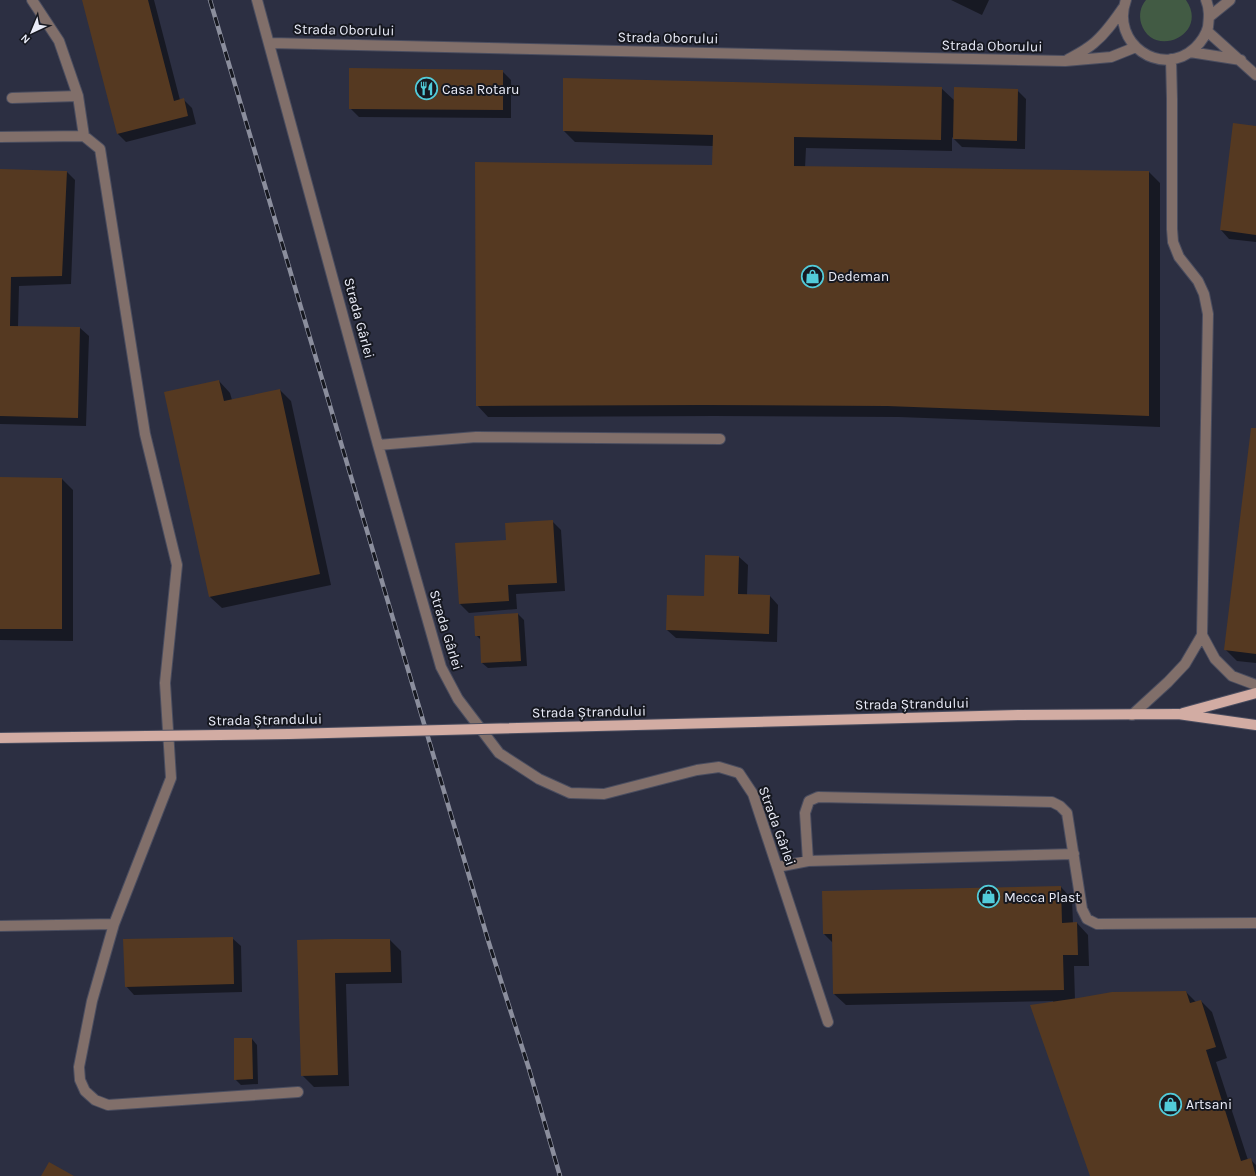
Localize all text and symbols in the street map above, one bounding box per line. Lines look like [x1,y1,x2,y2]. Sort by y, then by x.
north arrow [12,12,52,52]
street label: Strada Oborului [293,21,395,39]
street label: Strada Oborului [617,29,719,47]
text: N [18,31,33,46]
street label: Strada Oborului [941,37,1043,55]
restaurant icon: Casa Rotaru [413,76,439,102]
place label: Casa Rotaru [442,81,519,98]
shop icon: Dedeman [799,263,825,289]
place label: Dedeman [828,268,889,285]
street label: Strada Gârlei [340,276,378,360]
street label: Strada Gârlei [426,588,466,672]
street label: Strada Ștrandului [855,695,969,713]
street label: Strada Ștrandului [532,703,646,721]
street label: Strada Ștrandului [208,711,322,729]
street label: Strada Gârlei [755,784,799,868]
shop icon: Mecca Plast [975,884,1001,910]
place label: Mecca Plast [1004,889,1081,906]
shop icon: Artsani [1157,1091,1183,1117]
place label: Artsani [1186,1096,1232,1113]

